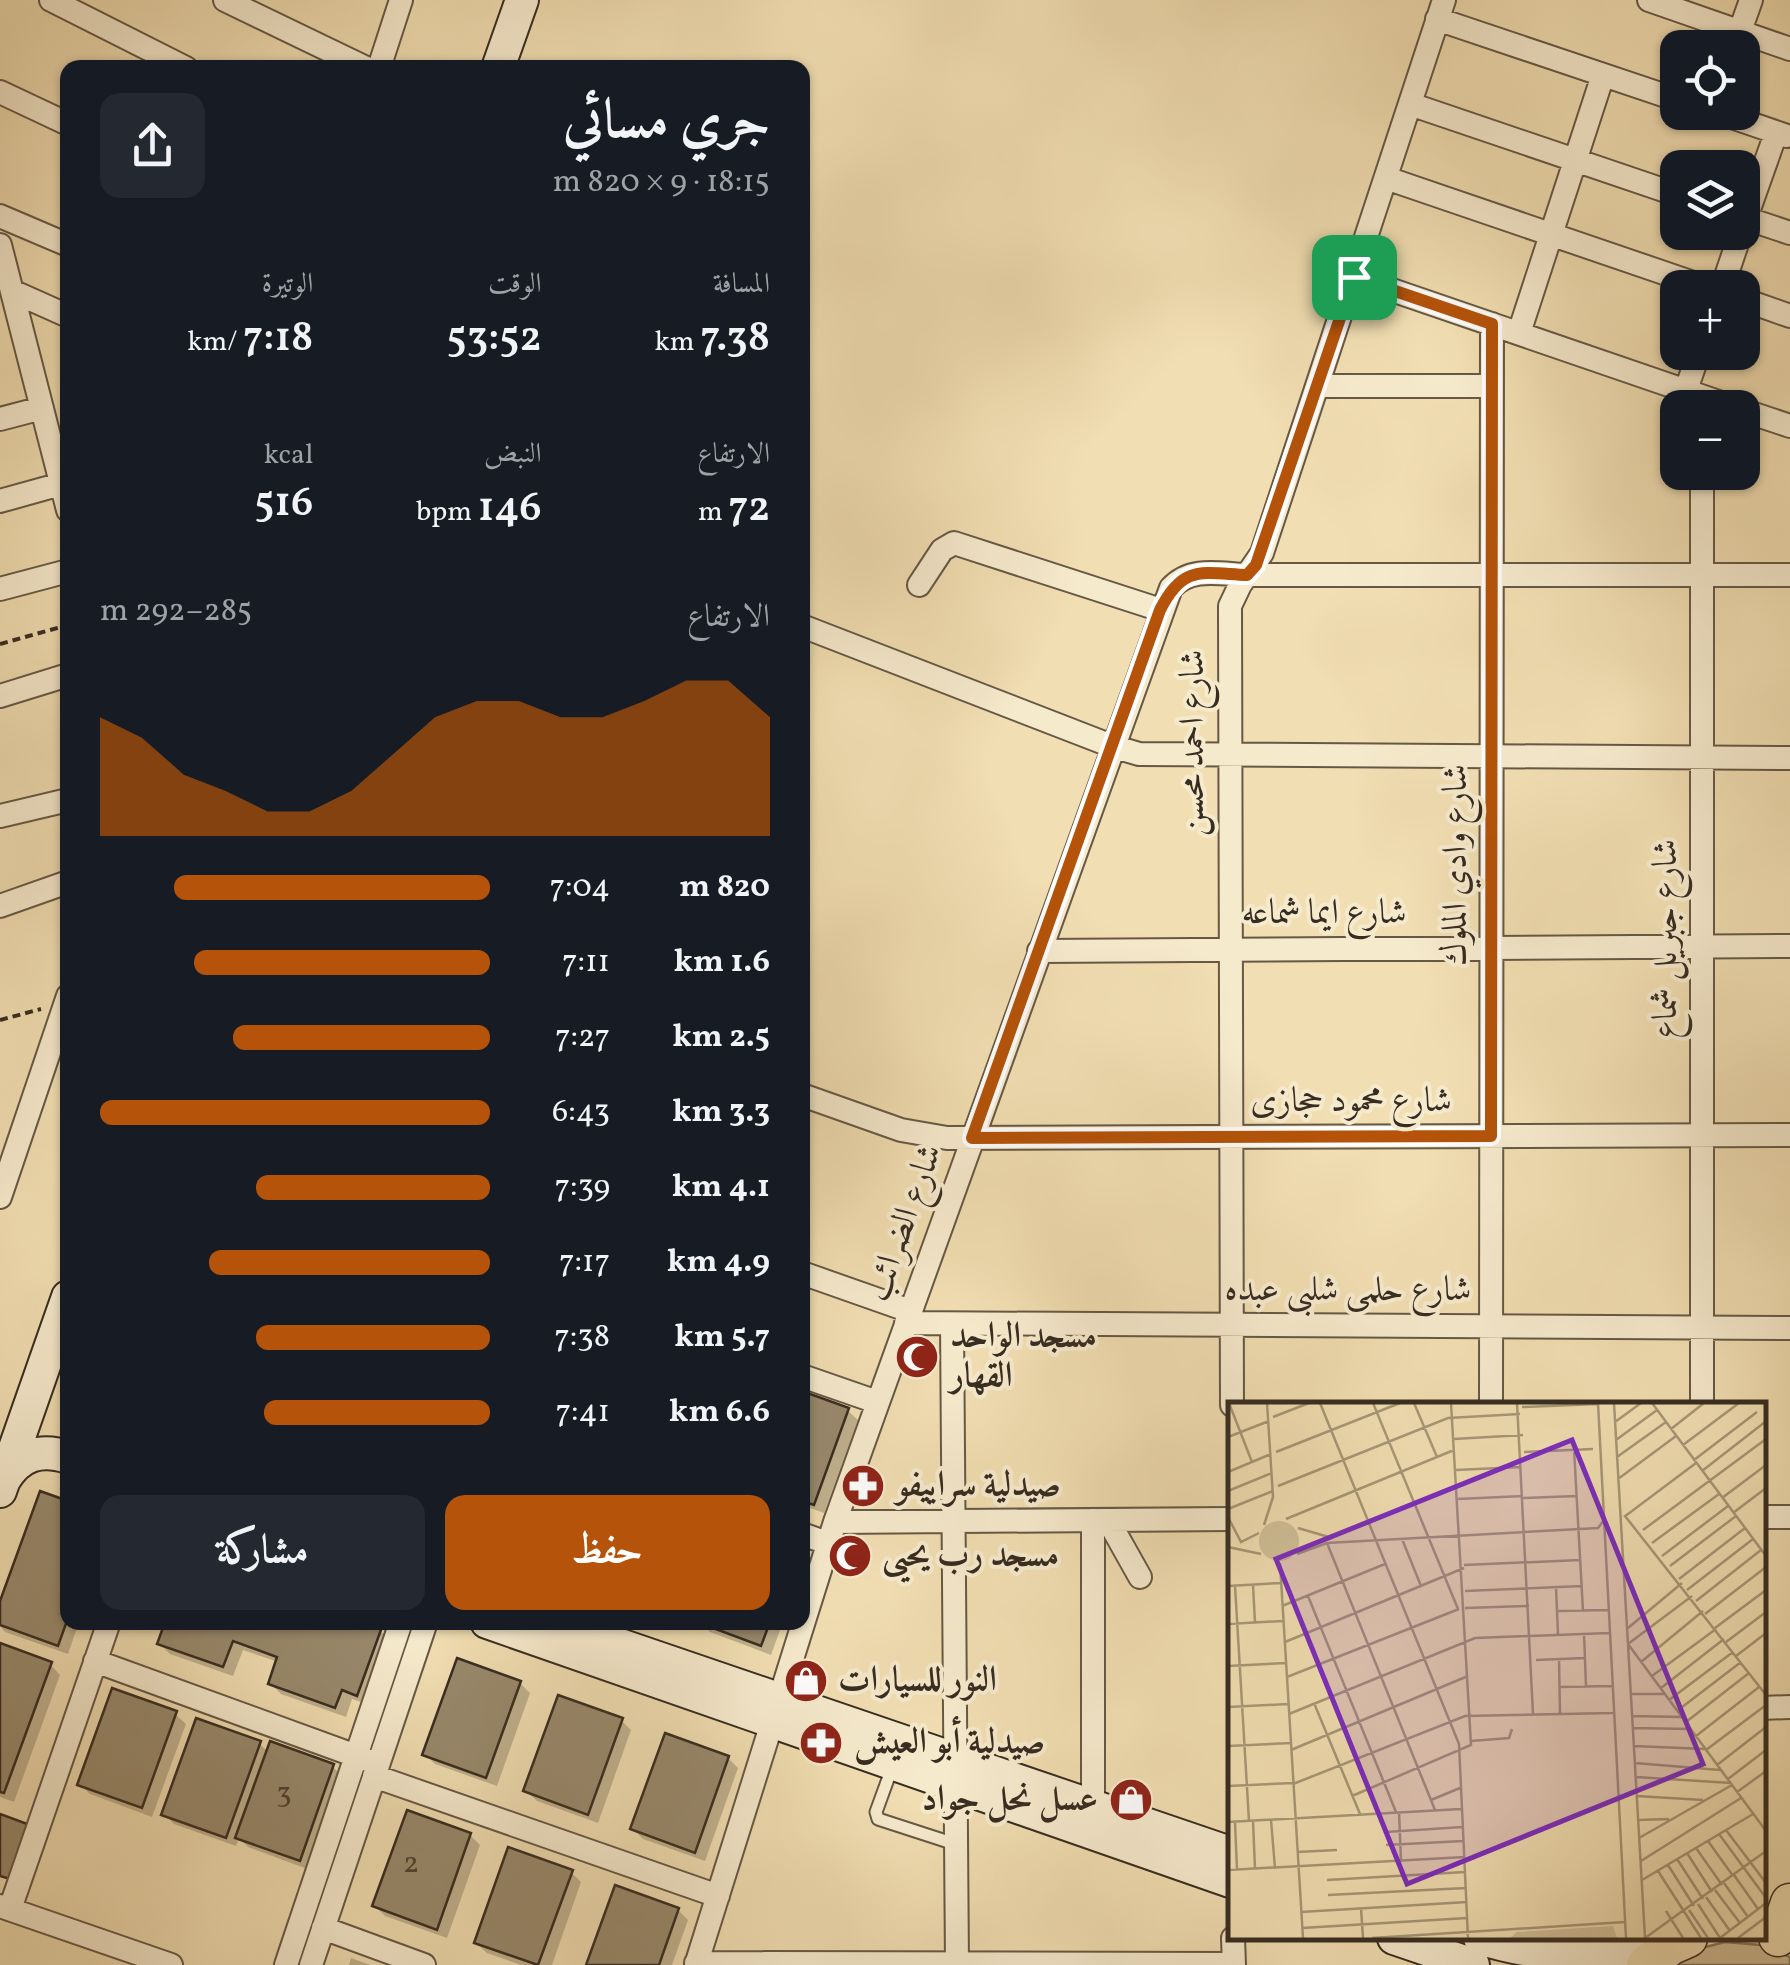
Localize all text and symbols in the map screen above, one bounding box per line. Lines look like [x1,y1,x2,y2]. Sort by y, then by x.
map controls [1660,30,1760,490]
button: locate [1660,30,1760,130]
text: جري مسائي [563,85,770,161]
button: share [100,93,205,198]
button: layers [1660,150,1760,250]
text: 18:15 · 9 × 820 m [553,161,770,205]
pin [1312,235,1397,320]
icon: arrive [1327,250,1382,305]
text: الوتيرة [262,265,313,304]
text: الوقت [488,265,542,304]
text: المسافة [713,265,770,304]
button: + [1660,270,1760,370]
text: 7:18 [243,310,313,369]
text: 53:52 [447,310,542,369]
text: 7.38 [700,310,770,369]
text: /km [187,323,243,362]
text: km [655,323,700,362]
button: − [1660,390,1760,490]
text: النبض [484,435,542,474]
text: الارتفاع [697,435,770,474]
text: kcal [264,436,313,475]
text: 516 [254,475,313,534]
text: 146 [478,480,542,539]
text: 72 [728,480,770,539]
text: bpm [416,493,478,532]
text: m [698,493,728,532]
text: 285–292 m [100,590,252,634]
text: الارتفاع [687,596,770,640]
street label: شارع احمد محسن [1170,650,1220,836]
street label: شارع وادي الملوك [1433,764,1483,966]
street label: شارع جبريل شماع [1643,839,1693,1039]
text: 7:04 [549,866,610,910]
text: 820 m [679,866,770,910]
street label: شارع ايما شماعه [1241,890,1407,940]
text: 7:11 [562,941,610,985]
text: 1.6 km [674,941,770,985]
text: 7:27 [555,1016,610,1060]
text: 2.5 km [672,1016,770,1060]
street label: شارع محمود حجازى [1250,1078,1452,1128]
text: 6:43 [552,1091,610,1135]
text: 3.3 km [672,1091,770,1135]
street label: شارع الضرائب [854,1138,957,1309]
text: 7:39 [555,1166,610,1210]
text: 4.1 km [672,1166,770,1210]
text: 7:17 [559,1241,610,1285]
text: 4.9 km [667,1241,770,1285]
street label: شارع حلمى شلبى عبده [1225,1267,1471,1317]
place label: مسجد الواحد القهار [946,1313,1097,1401]
text: 7:38 [554,1316,610,1360]
text: 5.7 km [674,1316,770,1360]
mosque icon: مسجد الواحد القهار [894,1334,940,1380]
text: 7:41 [555,1391,610,1435]
text: 6.6 km [669,1391,770,1435]
inset map [1228,1402,1765,1940]
place label: صيدلية سراييفو [892,1462,1061,1510]
pharmacy icon: صيدلية سراييفو [840,1463,886,1509]
button: مشاركة [100,1495,425,1610]
button: حفظ [445,1495,770,1610]
place label: مسجد رب يحيى [882,1532,1059,1583]
mosque icon: مسجد رب يحيى [827,1533,873,1579]
place label: النور للسيارات [838,1657,997,1705]
shop icon: النور للسيارات [783,1658,829,1704]
place label: صيدلية أبو العيش [854,1715,1045,1767]
pharmacy icon: صيدلية أبو العيش [798,1720,844,1766]
house number: 3 [276,1773,292,1815]
place label: عسل نحل جواد [922,1776,1098,1824]
shop icon: عسل نحل جواد [1108,1777,1154,1823]
house number: 2 [403,1843,419,1885]

